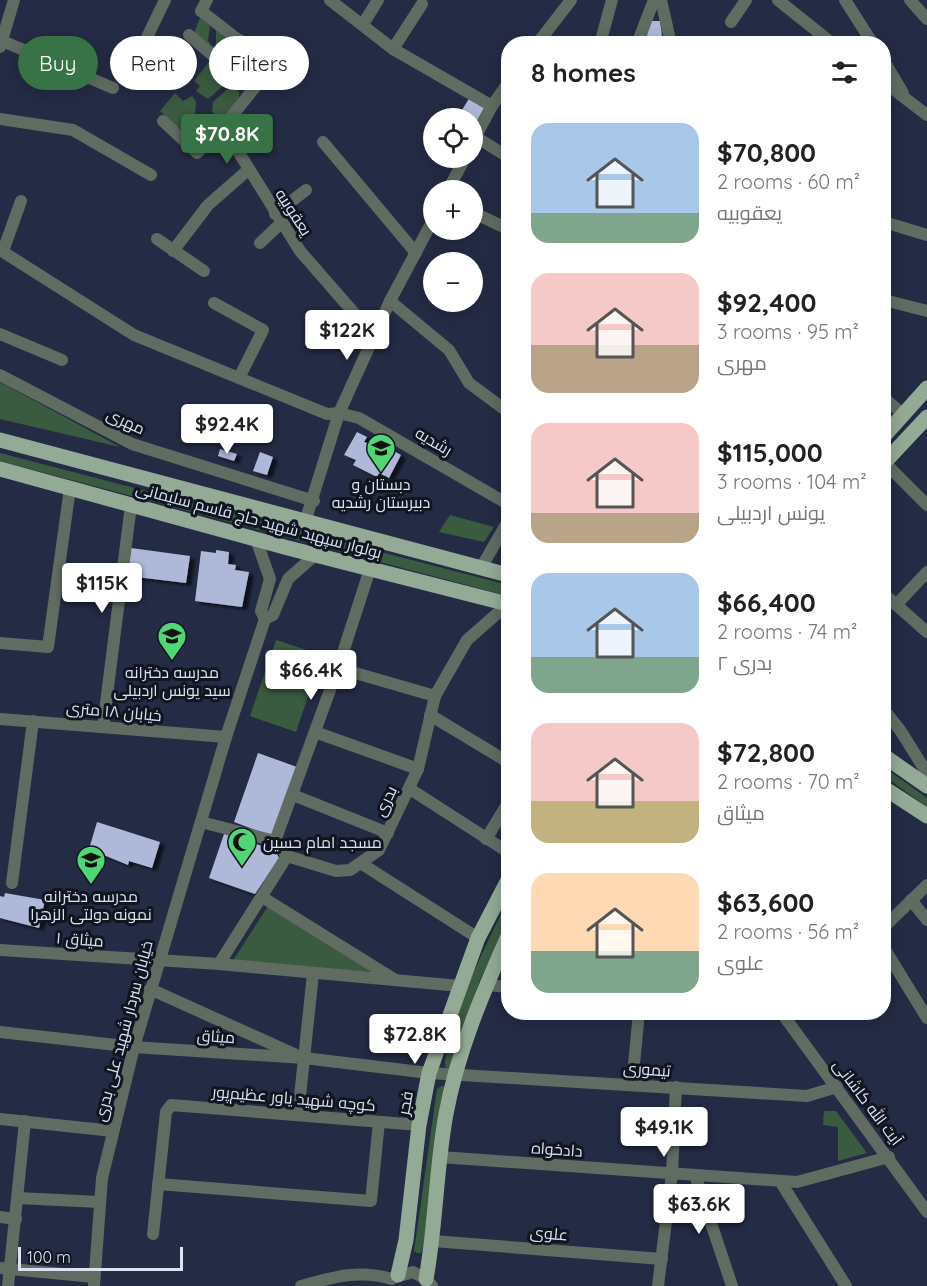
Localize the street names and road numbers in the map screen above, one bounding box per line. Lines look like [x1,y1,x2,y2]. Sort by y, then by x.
street label: یعقوبیه [271,185,317,240]
street label: مهری [103,403,148,439]
street label: رشدیه [412,422,456,460]
street label: بولوار سپهبد شهید حاج قاسم سلیمانی [133,477,384,564]
street label: خیابان ۱۸ متری [65,697,163,726]
street label: بدری [369,783,402,820]
street label: میثاق ۱ [56,927,104,952]
street label: خیابان سردار شهید علی بدری [89,938,158,1124]
street label: میثاق [196,1025,236,1048]
street label: آیت الله کاشانی [828,1055,907,1150]
street label: تیموری [623,1057,672,1082]
street label: کوچه شهید یاور عظیم‌پور [210,1081,377,1117]
street label: فجر [393,1089,417,1118]
street label: دادخواه [531,1137,583,1161]
street label: علوی [529,1221,569,1246]

